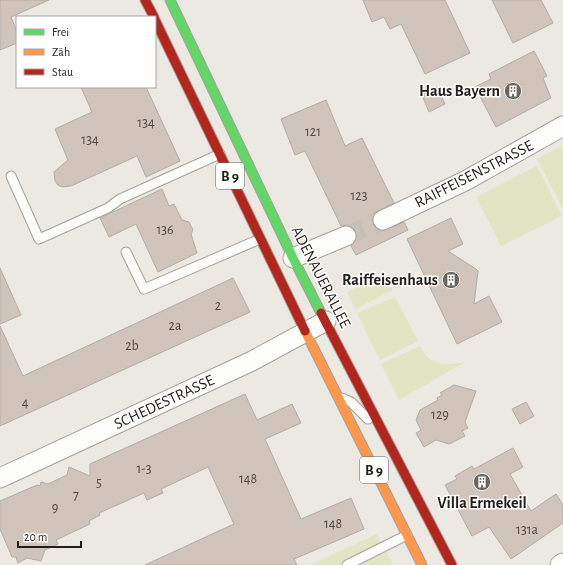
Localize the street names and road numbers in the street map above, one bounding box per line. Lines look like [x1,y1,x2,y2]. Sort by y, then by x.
street label: RAIFFEISENSTRASSE [412,137,536,211]
road number: B 9 [216,163,244,189]
street label: ADENAUERALLEE [288,224,354,331]
street label: SCHEDESTRASSE [111,372,217,432]
road number: B 9 [360,457,388,483]

